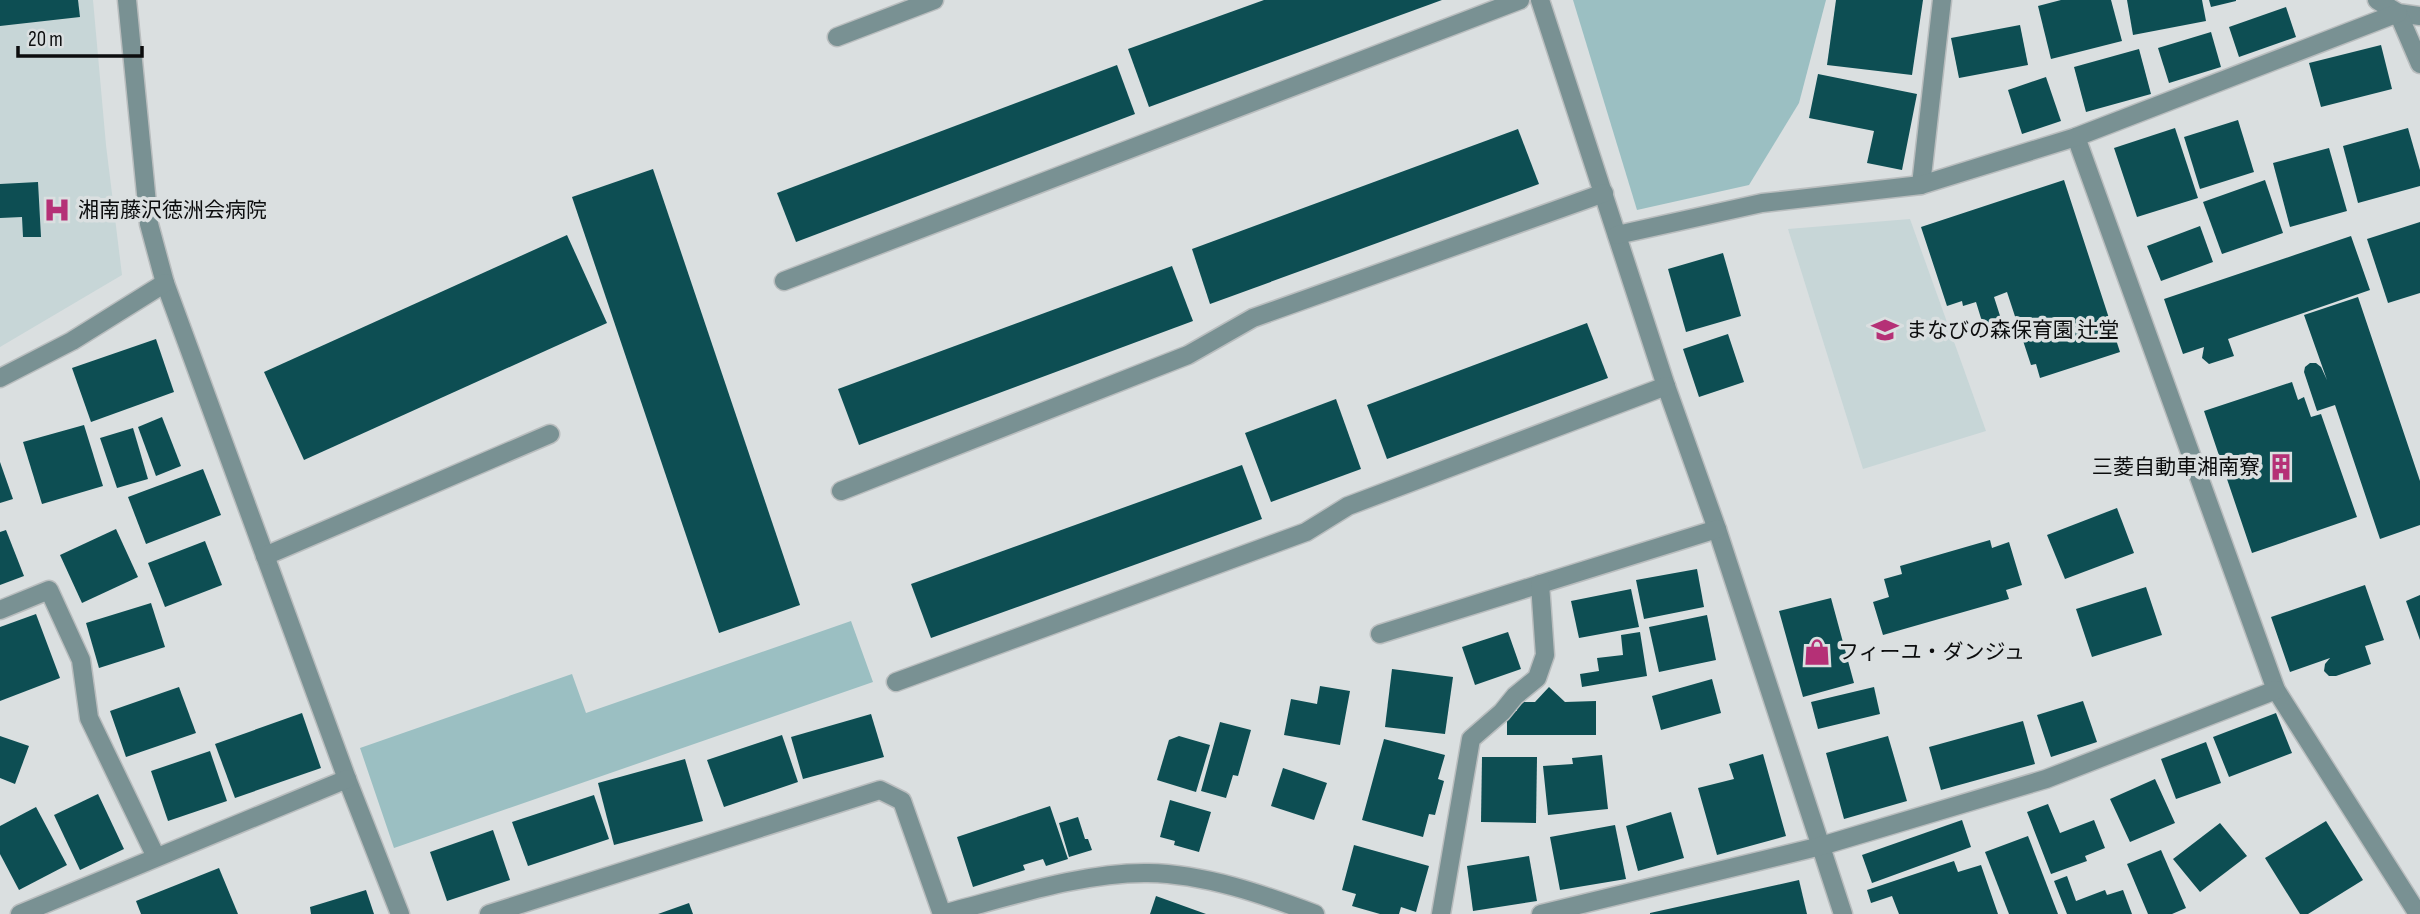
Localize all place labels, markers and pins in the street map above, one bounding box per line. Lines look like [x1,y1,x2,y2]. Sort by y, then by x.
hospital icon: 湘南藤沢徳洲会病院 [42,195,72,225]
place label: 湘南藤沢徳洲会病院 [78,198,267,223]
school or university icon: まなびの森保育園 辻堂 [1870,315,1900,345]
place label: まなびの森保育園 辻堂 [1906,318,2119,343]
building icon: 三菱自動車湘南寮 [2266,452,2296,482]
place label: 三菱自動車湘南寮 [2092,455,2260,480]
shop icon: フィーユ・ダンジュ [1802,637,1832,667]
place label: フィーユ・ダンジュ [1838,640,2025,665]

